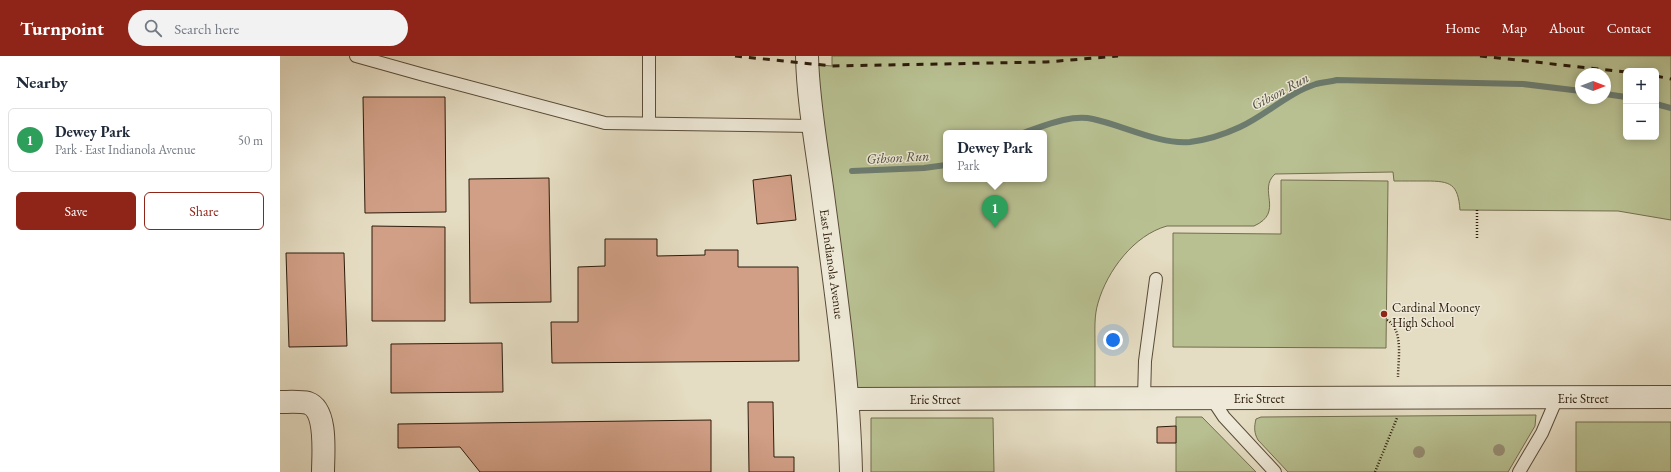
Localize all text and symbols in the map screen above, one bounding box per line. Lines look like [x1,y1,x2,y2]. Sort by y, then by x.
search box [128,10,408,46]
text: Turnpoint [20,16,104,41]
icon: search [142,17,164,39]
text: Search here [174,19,239,38]
text: Home [1445,19,1480,37]
text: Map [1502,19,1527,37]
text: About [1549,19,1585,37]
text: Contact [1607,19,1651,37]
water label: Gibson Run [1248,68,1312,114]
north arrow [1575,68,1611,104]
map controls [1623,68,1659,140]
button: + [1623,68,1659,104]
text: Nearby [16,71,68,93]
button: − [1623,104,1659,140]
text: Dewey Park [55,122,130,141]
popup [943,130,1047,182]
text: 1 [27,132,33,149]
text: 50 m [238,132,263,149]
text: Dewey Park [957,138,1033,157]
text: Park · East Indianola Avenue [55,141,196,158]
water label: Gibson Run [866,146,930,168]
text: Park [957,157,980,174]
button: Save [16,192,136,230]
button: Share [144,192,264,230]
pin: 1 [982,195,1008,228]
street label: East Indianola Avenue [816,208,848,320]
place label: Cardinal Mooney High School [1392,299,1481,331]
marker: Cardinal Mooney High School [1379,309,1389,319]
your location [1103,330,1123,350]
street label: Erie Street [1233,390,1285,407]
street label: Erie Street [1557,390,1609,407]
street label: Erie Street [909,391,961,408]

